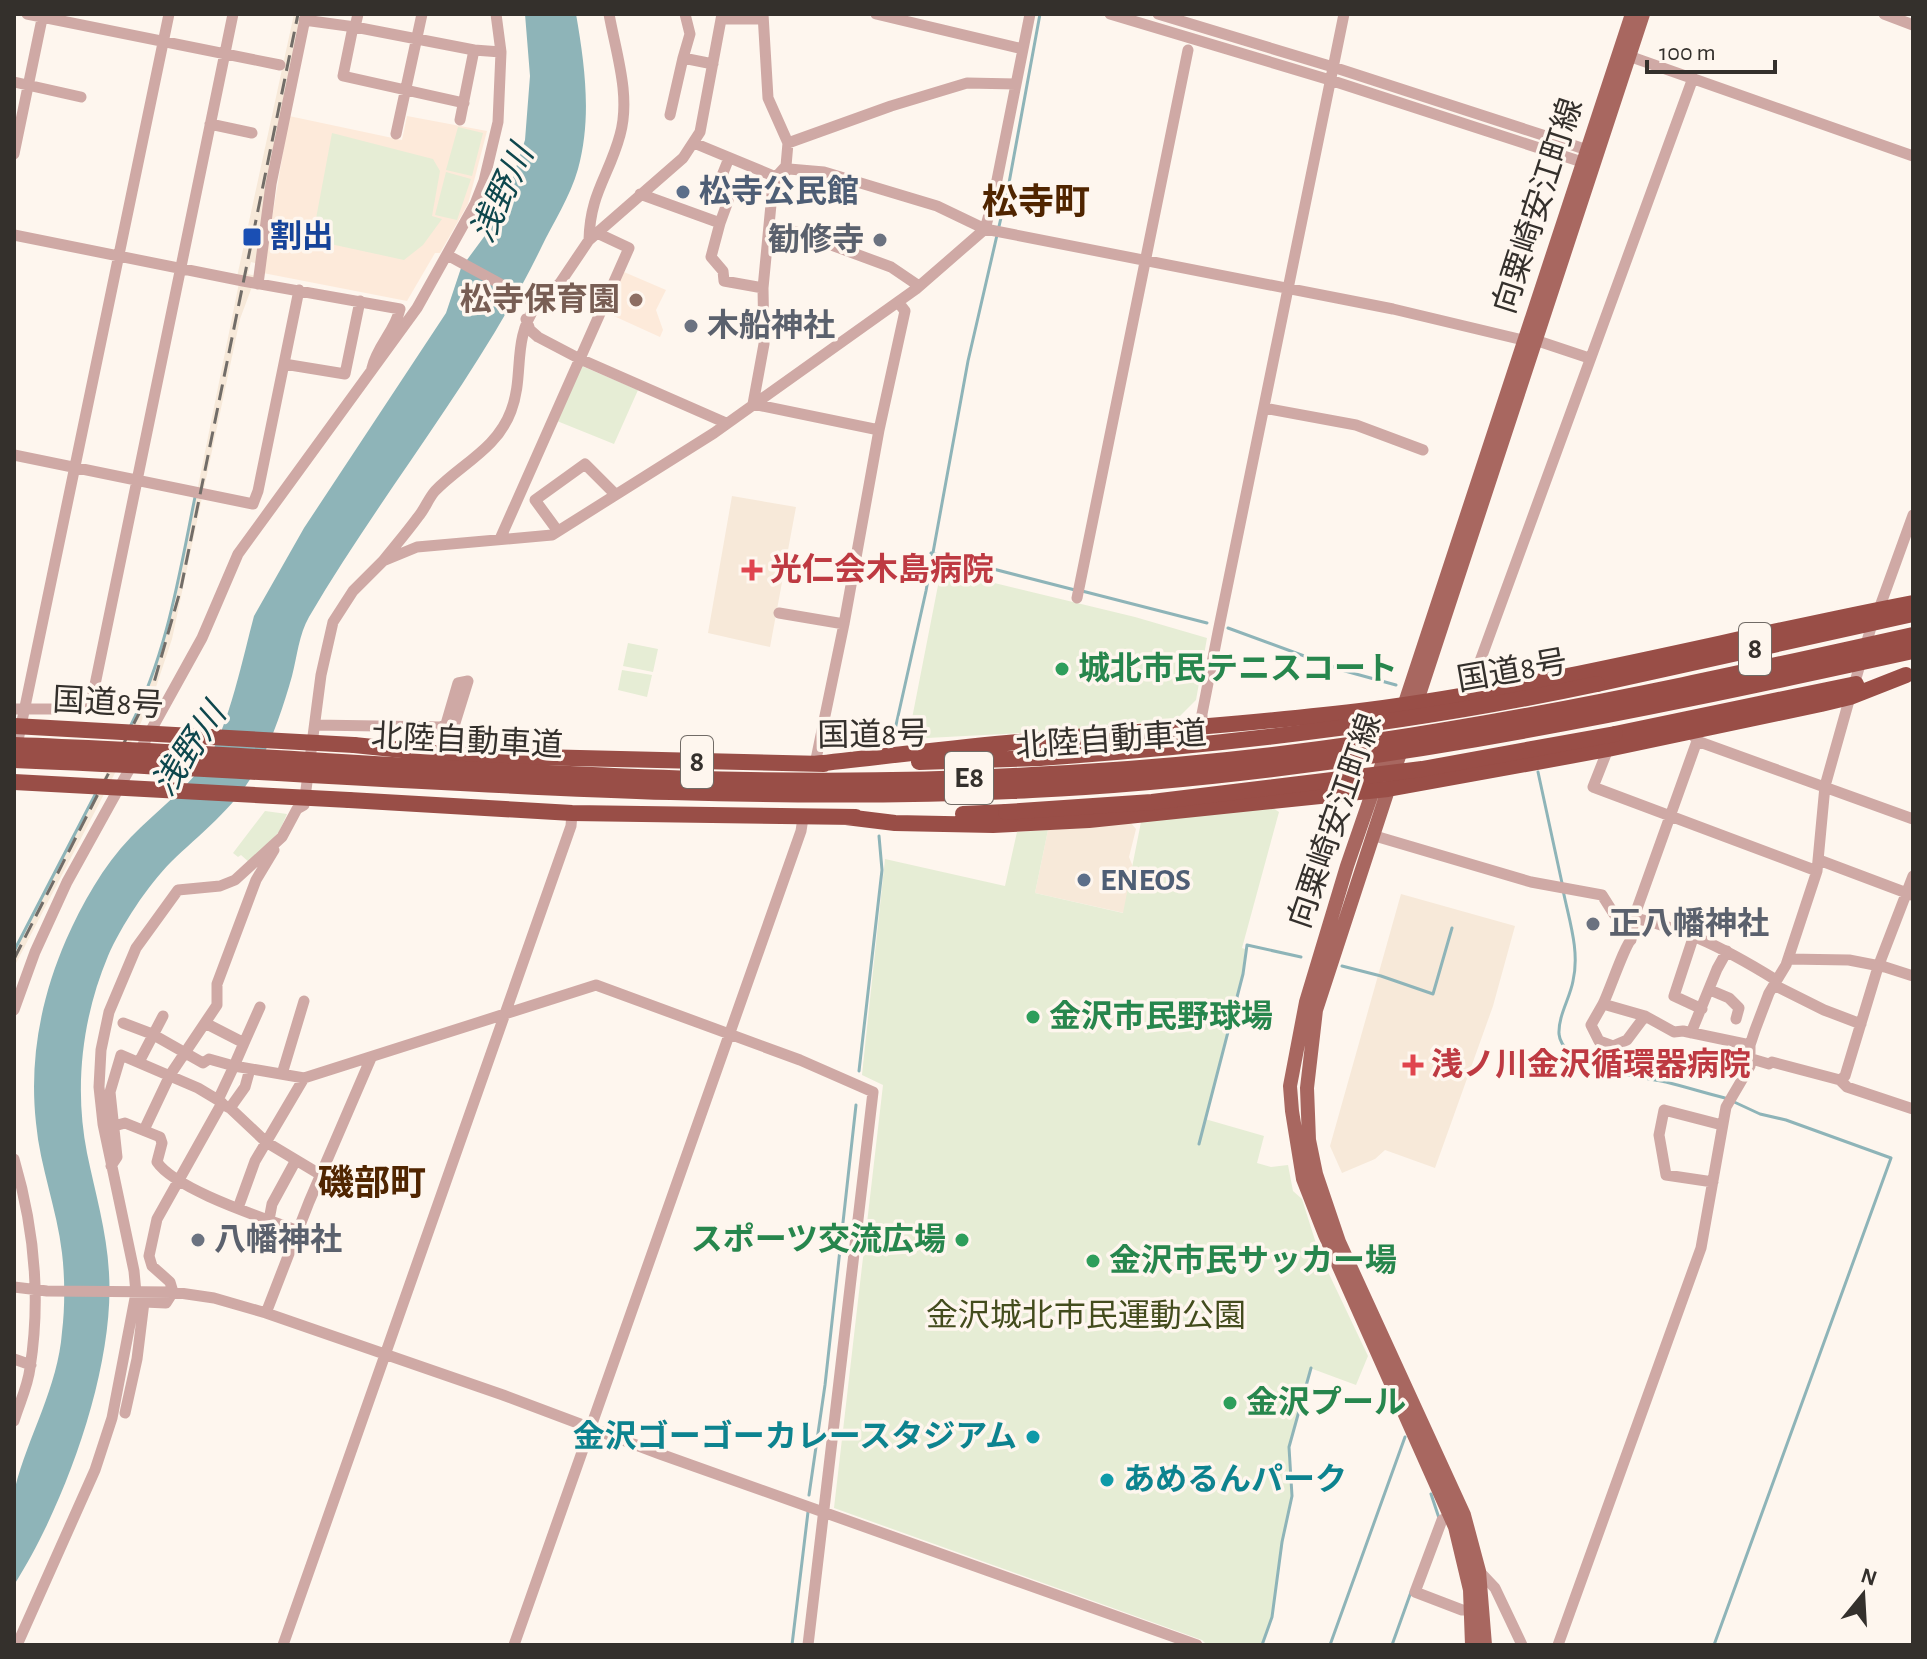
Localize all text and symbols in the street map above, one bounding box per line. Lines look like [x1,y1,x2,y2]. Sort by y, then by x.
scale bar [1647,24,1775,74]
text: 100 m [1659,41,1716,65]
street label: 向粟崎安江町線 [1486,94,1588,317]
water label: 浅野川 [464,137,541,247]
place label: 松寺公民館 [699,174,859,208]
marker: 松寺公民館 [674,183,692,201]
district label: 松寺町 [982,183,1090,221]
place label: 割出 [270,219,334,253]
place label: 勧修寺 [768,222,864,256]
marker: 割出 [241,226,263,248]
marker: 勧修寺 [871,231,889,249]
place label: 松寺保育園 [460,282,620,316]
marker: 松寺保育園 [627,291,645,309]
place label: 木船神社 [707,308,835,342]
marker: 木船神社 [682,317,700,335]
place label: 光仁会木島病院 [770,552,994,586]
marker: 光仁会木島病院 [741,559,763,581]
road number: 8 [1739,623,1771,675]
street label: 国道8号 [1454,644,1570,696]
place label: 城北市民テニスコート [1078,651,1398,685]
marker: 城北市民テニスコート [1053,660,1071,678]
street label: 国道8号 [52,682,164,722]
water label: 浅野川 [146,695,234,802]
street label: 向粟崎安江町線 [1282,709,1387,932]
street label: 北陸自動車道 [1014,715,1208,763]
street label: 国道8号 [817,716,929,752]
street label: 北陸自動車道 [370,718,564,762]
road number: 8 [681,736,713,788]
road number: E8 [945,752,993,804]
place label: ENEOS [1100,864,1191,896]
marker: ENEOS [1075,871,1093,889]
place label: 正八幡神社 [1609,906,1769,940]
marker: 正八幡神社 [1584,915,1602,933]
place label: 金沢市民野球場 [1049,999,1273,1033]
marker: 金沢市民野球場 [1024,1008,1042,1026]
place label: 浅ノ川金沢循環器病院 [1431,1047,1751,1081]
marker: 浅ノ川金沢循環器病院 [1402,1054,1424,1076]
district label: 磯部町 [318,1164,426,1202]
place label: 八幡神社 [214,1222,342,1256]
place label: スポーツ交流広場 [691,1222,946,1256]
marker: 八幡神社 [189,1231,207,1249]
marker: スポーツ交流広場 [953,1231,971,1249]
place label: 金沢市民サッカー場 [1109,1243,1397,1277]
marker: 金沢市民サッカー場 [1084,1252,1102,1270]
park label: 金沢城北市民運動公園 [926,1298,1246,1332]
place label: 金沢プール [1246,1385,1406,1419]
marker: 金沢プール [1221,1394,1239,1412]
place label: 金沢ゴーゴーカレースタジアム [573,1419,1017,1453]
marker: 金沢ゴーゴーカレースタジアム [1024,1428,1042,1446]
place label: あめるんパーク [1123,1463,1347,1496]
marker: あめるんパーク [1098,1471,1116,1489]
north arrow [1823,1555,1903,1635]
text: N [1858,1564,1880,1590]

